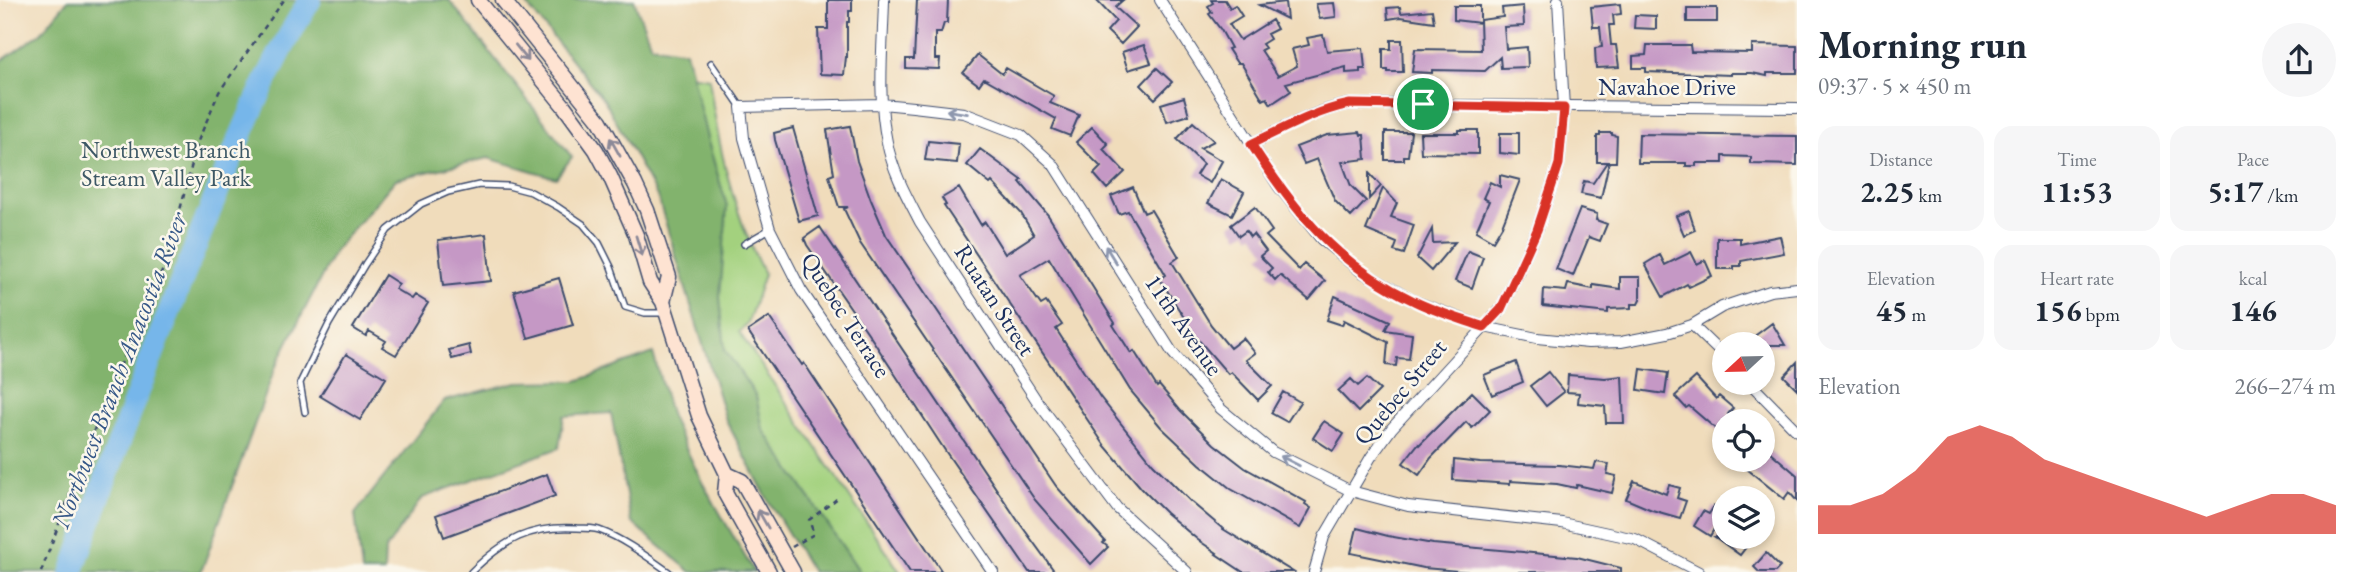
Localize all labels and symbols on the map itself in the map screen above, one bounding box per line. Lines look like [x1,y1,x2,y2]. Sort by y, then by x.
one-way arrow [514,43,529,61]
street label: Navahoe Drive [1598,71,1736,102]
pin [1393,74,1453,134]
one-way arrow [946,105,969,118]
park label: Northwest Branch Stream Valley Park [81,134,251,193]
one-way arrow [608,138,622,158]
water label: Northwest Branch Anacostia River [43,206,195,534]
one-way arrow [634,234,646,256]
street label: Ruatan Street [948,238,1043,362]
street label: Quebec Terrace [794,246,899,383]
one-way arrow [1103,246,1117,266]
street label: 11th Avenue [1138,268,1231,381]
street label: Quebec Street [1346,332,1453,451]
north arrow [1712,332,1774,396]
one-way arrow [1280,453,1301,467]
one-way arrow [756,510,770,530]

